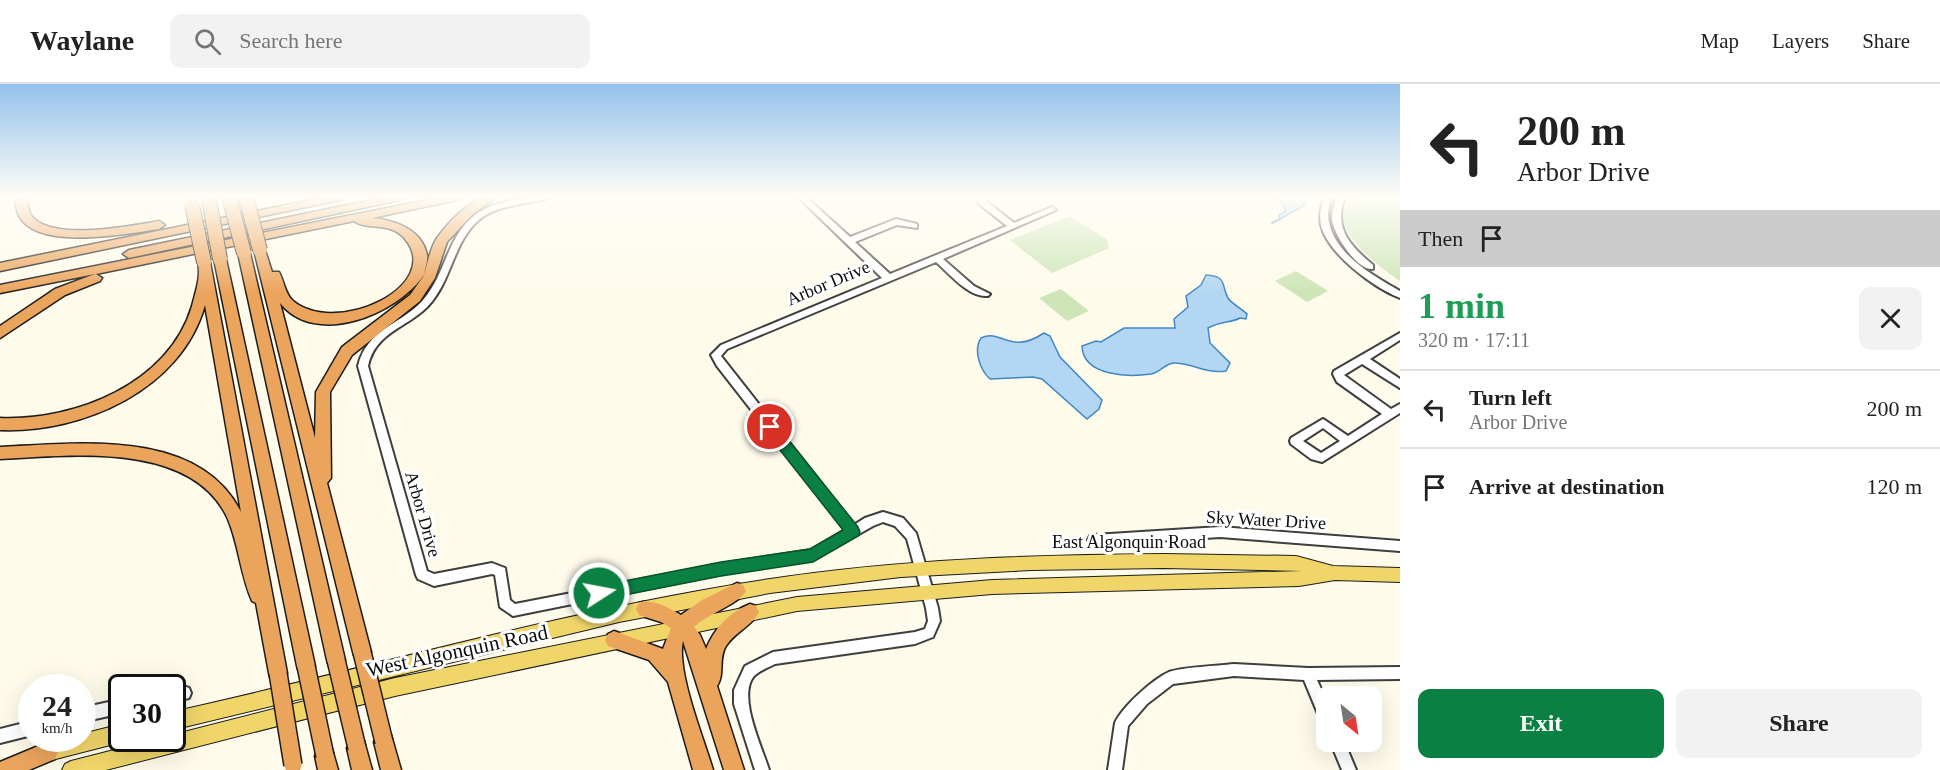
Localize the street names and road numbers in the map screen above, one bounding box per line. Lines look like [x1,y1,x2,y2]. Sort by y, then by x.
street label: Arbor Drive [783,257,873,309]
street label: Arbor Drive [401,469,445,559]
street label: Sky Water Drive [1205,507,1327,533]
street label: East Algonquin Road [1052,532,1206,552]
street label: West Algonquin Road [364,620,550,682]

